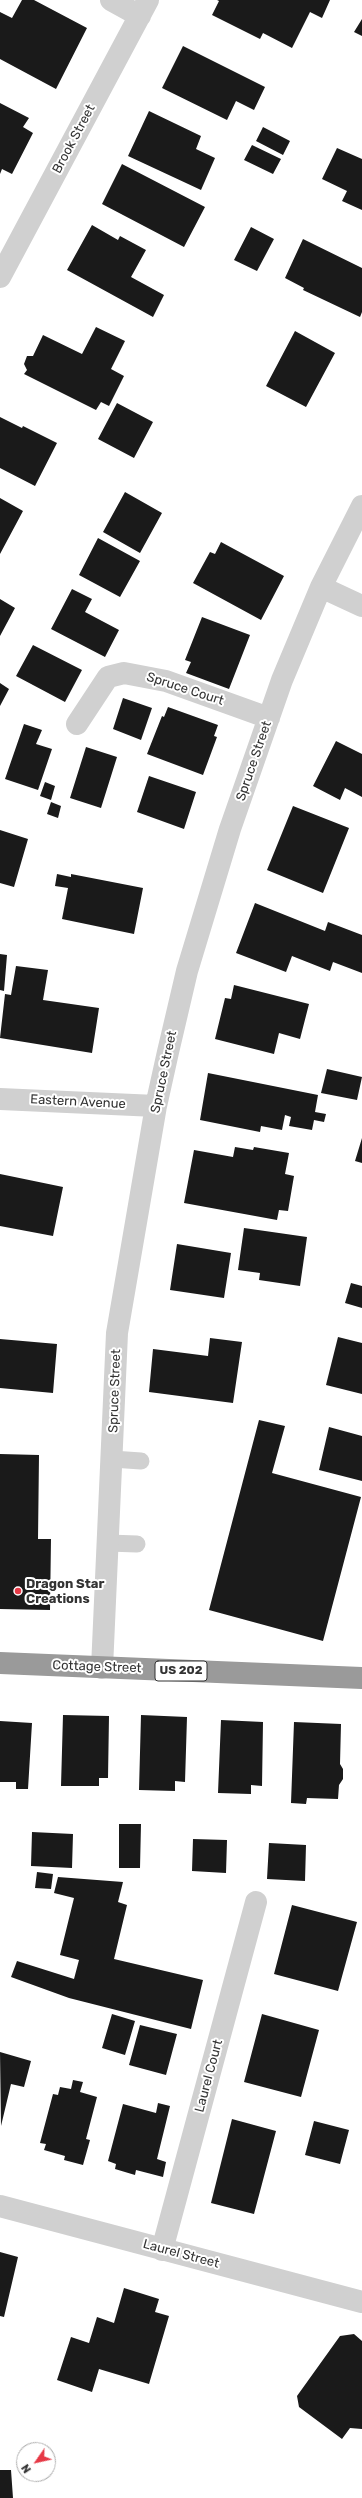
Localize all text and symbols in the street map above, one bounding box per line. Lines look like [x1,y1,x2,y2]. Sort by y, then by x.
street label: Brook Street [49,102,99,176]
street label: Spruce Court [144,669,226,709]
street label: Spruce Street [233,719,275,803]
street label: Spruce Street [148,1029,180,1115]
street label: Eastern Avenue [30,1092,126,1112]
street label: Spruce Street [106,1349,124,1433]
place label: Dragon Star Creations [26,1576,104,1607]
marker: Dragon Star Creations [13,1586,23,1596]
street label: Cottage Street [52,1658,142,1676]
road number: US 202 [155,1661,207,1681]
street label: Laurel Court [192,2038,226,2114]
street label: Laurel Street [141,2236,221,2272]
north arrow [16,2442,56,2482]
text: N [19,2462,34,2475]

